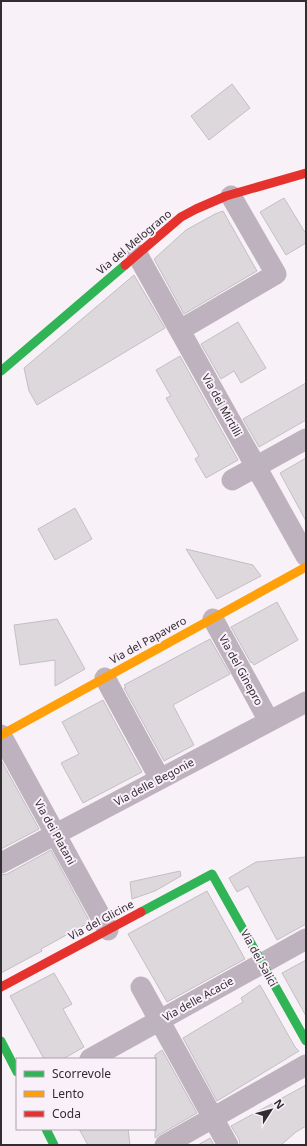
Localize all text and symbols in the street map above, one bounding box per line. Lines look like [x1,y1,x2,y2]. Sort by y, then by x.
street label: Via del Melograno [93,206,175,277]
street label: Via dei Mirtilli [199,371,246,439]
street label: Via del Papavero [107,612,189,667]
street label: Via del Ginepro [216,632,267,708]
street label: Via delle Begonie [111,754,196,809]
street label: Via dei Platani [31,796,80,867]
street label: Via del Glicine [65,896,136,943]
street label: Via dei Salici [238,927,281,989]
street label: Via delle Acacie [160,973,236,1024]
legend [16,1058,156,1130]
text: Scorrevole [52,1065,111,1082]
text: Lento [52,1085,84,1102]
north arrow [251,1090,291,1130]
text: N [271,1096,288,1112]
text: Coda [52,1105,81,1122]

